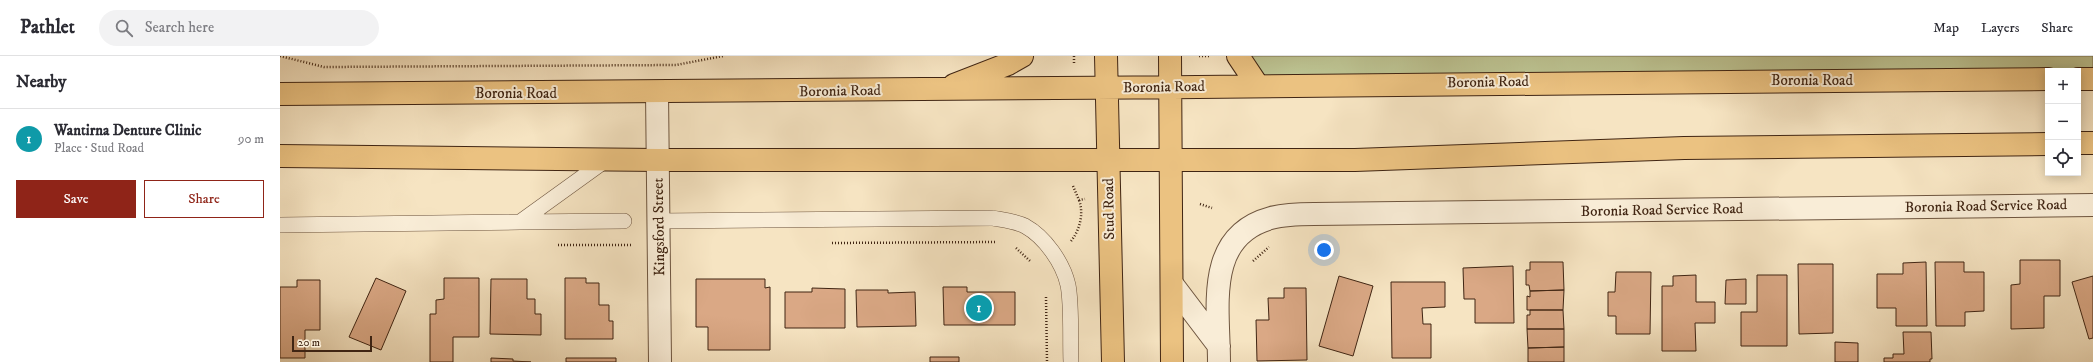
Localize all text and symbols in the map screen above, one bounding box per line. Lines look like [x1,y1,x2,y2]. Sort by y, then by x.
search box [99,10,379,46]
text: Pathlet [20,16,75,39]
icon: search [113,17,135,39]
text: Search here [145,18,214,37]
text: Map [1933,19,1959,37]
text: Layers [1981,19,2019,37]
text: Share [2041,19,2073,37]
map controls [2045,68,2081,176]
button: + [2045,68,2081,104]
text: Nearby [16,71,66,93]
street label: Boronia Road [1771,71,1853,90]
street label: Boronia Road [1447,72,1530,92]
street label: Boronia Road [1123,77,1206,97]
street label: Boronia Road [799,81,882,101]
street label: Boronia Road [475,84,557,103]
button: − [2045,104,2081,140]
text: Wantirna Denture Clinic [54,121,201,140]
text: 1 [27,131,31,147]
text: 90 m [238,131,264,147]
text: Place · Stud Road [54,140,144,156]
button: locate [2045,140,2081,176]
street label: Stud Road [1099,177,1119,240]
street label: Kingsford Street [649,178,669,276]
button: Save [16,180,136,218]
button: Share [144,180,264,218]
street label: Boronia Road Service Road [1905,195,2068,217]
street label: Boronia Road Service Road [1581,199,1744,221]
your location [1314,240,1334,260]
pin: 1 [966,293,992,323]
scale bar [292,334,372,353]
text: 20 m [298,336,320,350]

